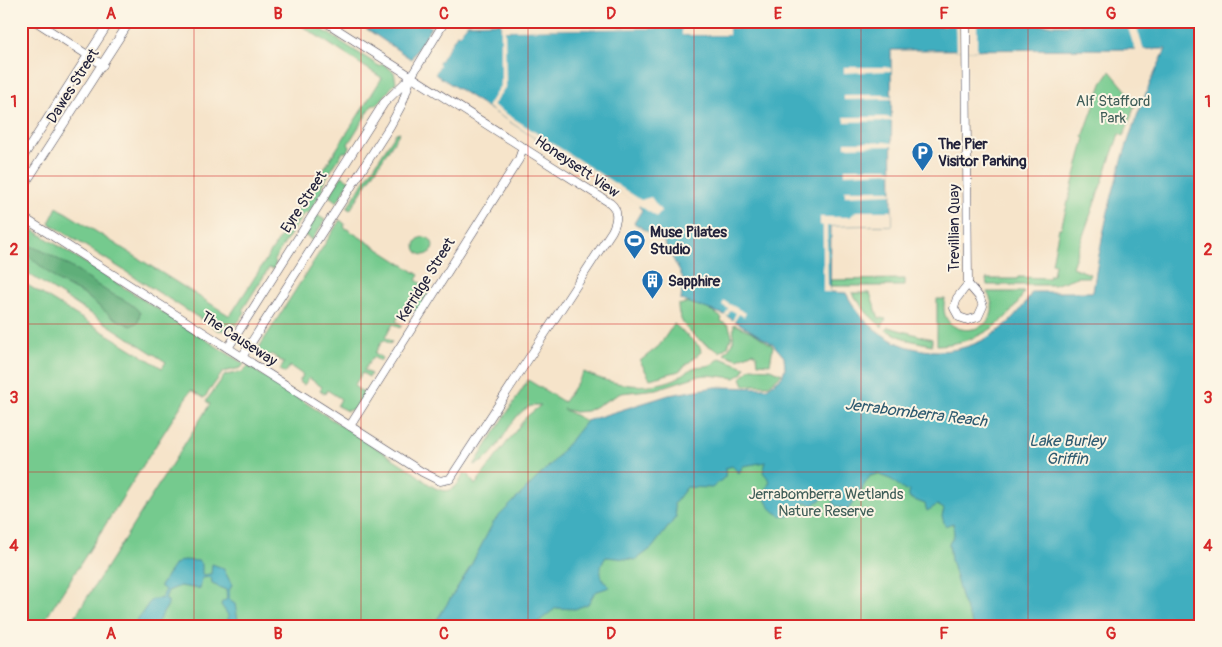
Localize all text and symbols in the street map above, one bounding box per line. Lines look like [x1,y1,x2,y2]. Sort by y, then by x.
text: A [106,4,117,24]
text: B [273,4,283,24]
text: C [439,4,449,24]
text: D [606,4,616,24]
text: E [774,4,783,24]
text: F [939,4,949,24]
text: G [1106,4,1117,24]
street label: Dawes Street [43,44,104,127]
text: 1 [11,92,17,112]
park label: Alf Stafford Park [1076,92,1150,128]
text: 1 [1205,92,1211,112]
street label: Honeysett View [531,132,623,202]
place label: The Pier Visitor Parking [937,135,1027,171]
parking icon: The Pier Visitor Parking [910,141,934,172]
street label: Eyre Street [277,166,332,237]
street label: Trevillian Quay [945,183,964,272]
place label: Muse Pilates Studio [650,223,727,259]
sports icon: Muse Pilates Studio [622,229,646,260]
street label: Kerridge Street [393,233,460,326]
text: 2 [10,240,19,260]
text: 2 [1204,240,1213,260]
building icon: Sapphire [640,269,664,300]
place label: Sapphire [668,272,721,291]
street label: The Causeway [197,307,281,371]
text: 3 [10,388,19,408]
text: 3 [1204,388,1213,408]
water label: Jerrabomberra Reach [844,394,990,432]
water label: Lake Burley Griffin [1029,431,1107,469]
park label: Jerrabomberra Wetlands Nature Reserve [748,485,904,521]
text: 4 [9,536,19,556]
text: 4 [1203,536,1213,556]
text: A [106,624,117,644]
text: B [273,624,283,644]
text: C [439,624,449,644]
text: D [606,624,616,644]
text: E [774,624,783,644]
text: F [939,624,949,644]
text: G [1106,624,1117,644]

